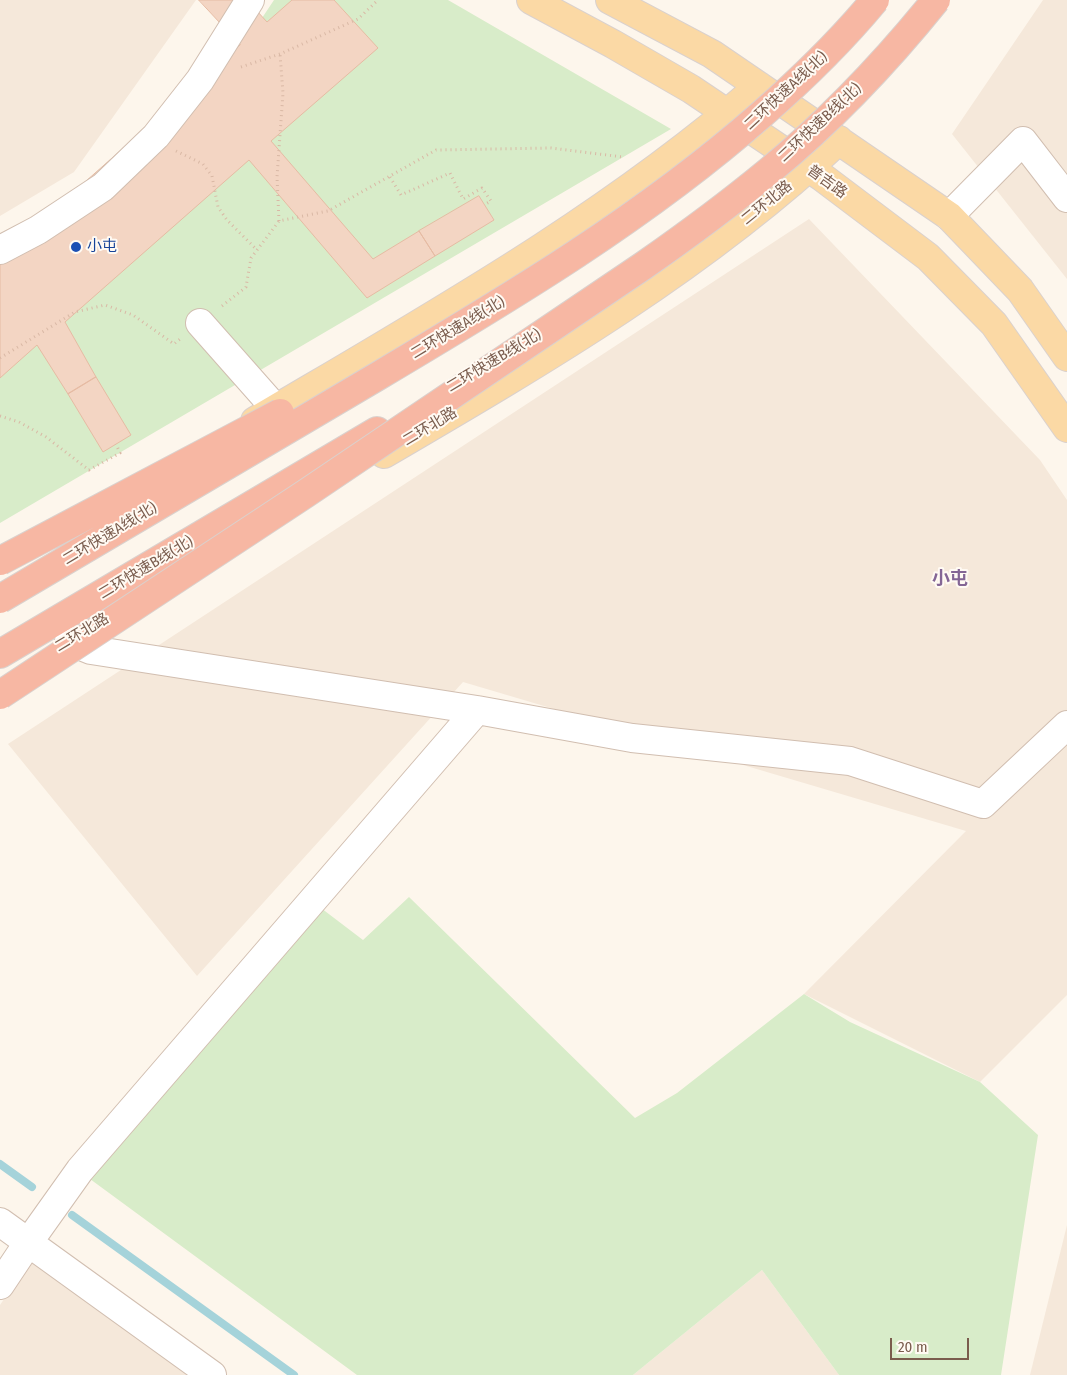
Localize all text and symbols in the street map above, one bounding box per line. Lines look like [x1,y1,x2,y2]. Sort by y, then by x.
street label: 二环快速A线(北) [741,48,831,134]
street label: 二环快速B线(北) [775,80,865,166]
street label: 普吉路 [804,161,850,203]
street label: 二环北路 [738,177,796,229]
place label: 小屯 [87,238,117,256]
marker: 小屯 [69,240,83,254]
street label: 二环快速A线(北) [408,293,508,363]
street label: 二环快速B线(北) [443,326,545,396]
street label: 二环北路 [400,404,460,450]
street label: 二环快速A线(北) [60,499,160,569]
street label: 二环快速B线(北) [95,533,197,603]
district label: 小屯 [932,568,968,590]
street label: 二环北路 [52,610,112,656]
scale bar [892,1328,971,1360]
text: 20 m [898,1338,928,1356]

